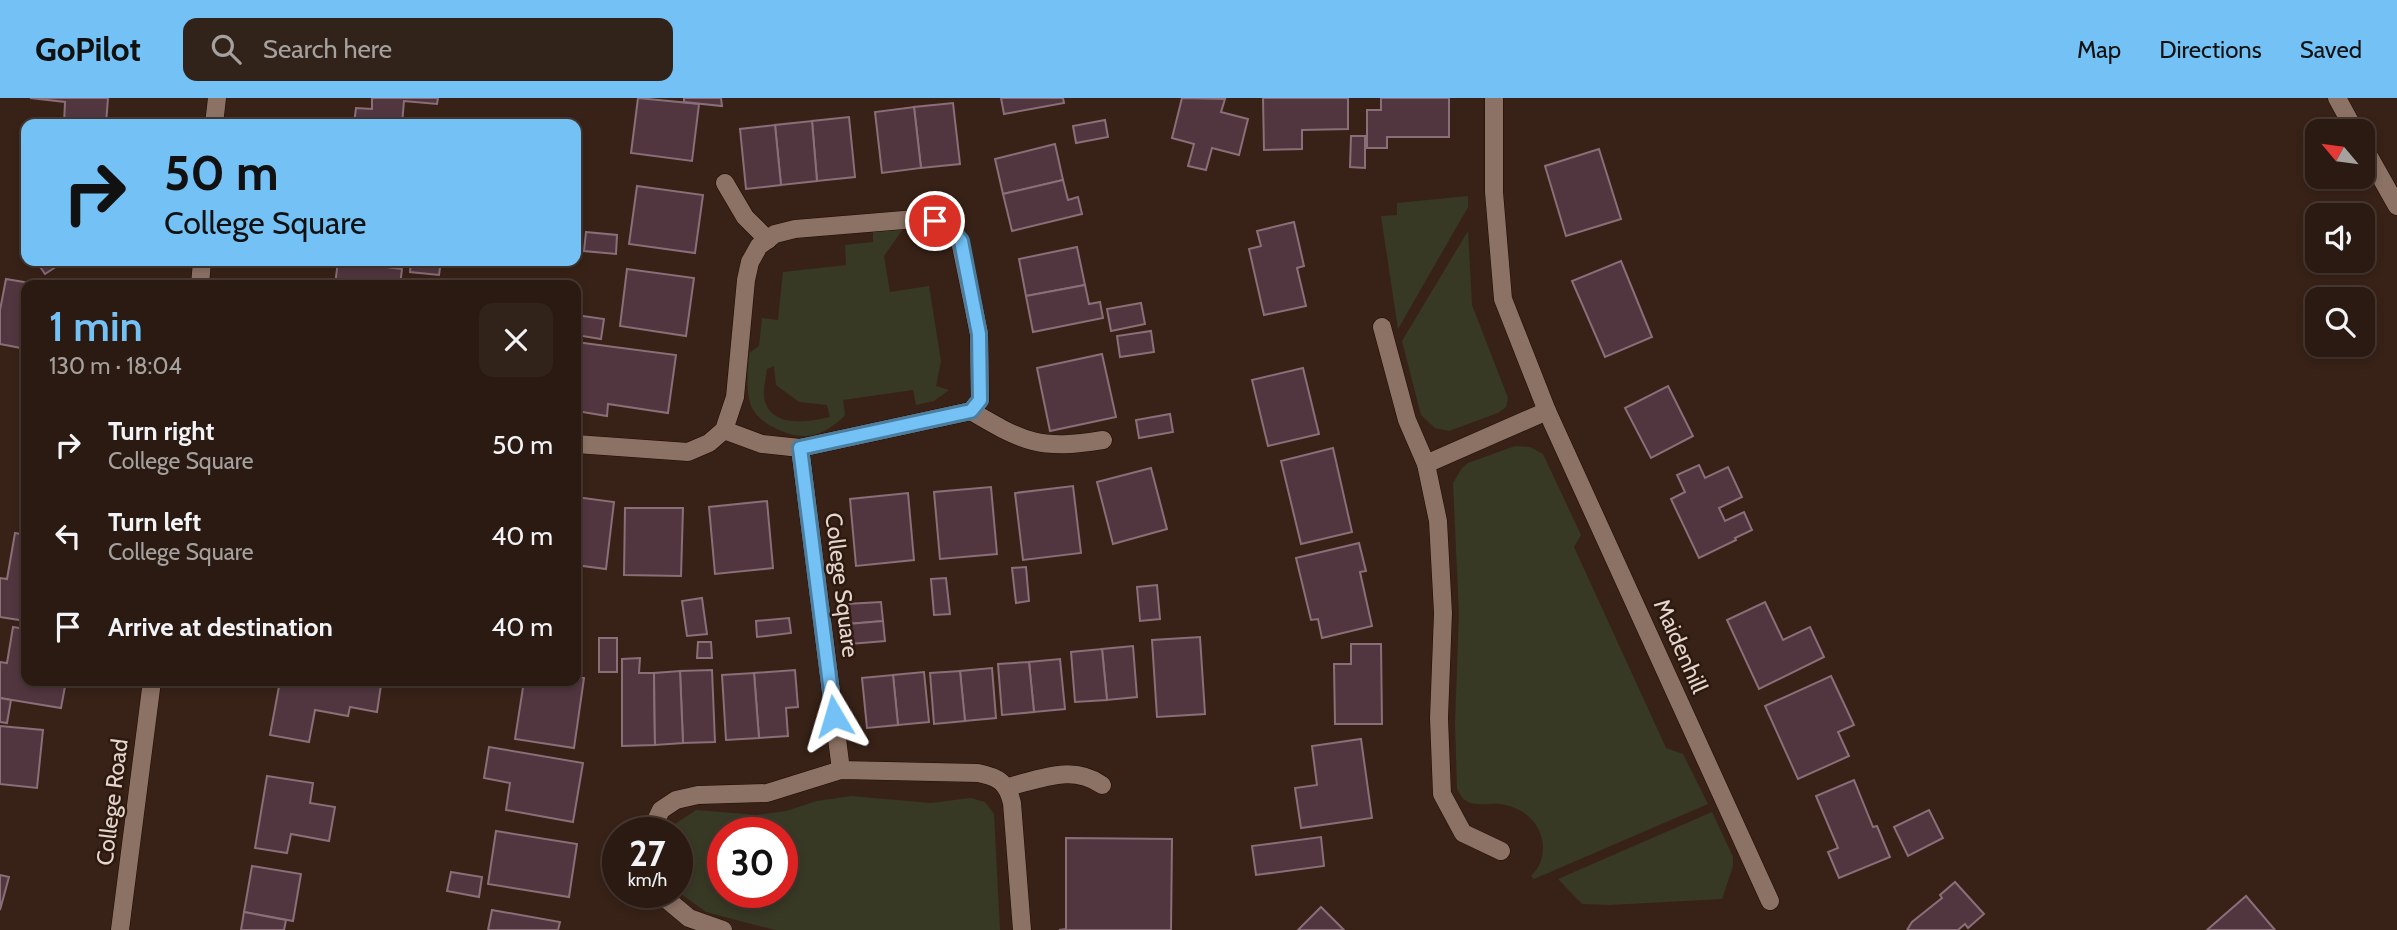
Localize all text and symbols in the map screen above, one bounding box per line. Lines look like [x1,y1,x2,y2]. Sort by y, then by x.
search box [183,18,673,81]
text: GoPilot [35,29,141,69]
icon: search [207,30,245,68]
text: Search here [263,33,392,65]
text: Map [2077,35,2121,64]
text: Directions [2159,35,2262,64]
text: Saved [2300,35,2362,64]
north arrow [2305,119,2375,189]
map controls [2305,119,2375,357]
text: 50 m [164,143,279,202]
icon: right [49,147,140,238]
pin [905,191,965,251]
icon: arrive [916,202,954,240]
text: College Square [164,203,366,242]
button: sound [2305,203,2375,273]
button: search [2305,287,2375,357]
text: 1 min [49,300,143,352]
button: close [479,303,553,377]
text: 130 m · 18:04 [49,352,182,380]
text: Turn right [108,415,214,447]
icon: right [49,426,87,464]
text: 50 m [492,429,553,461]
text: College Square [108,447,254,475]
text: Turn left [108,506,201,538]
street label: College Square [819,511,865,659]
icon: left [49,517,87,555]
text: 40 m [491,520,553,552]
text: College Square [108,538,254,566]
street label: Maidenhill [1648,595,1714,698]
icon: arrive [49,608,87,646]
text: Arrive at destination [108,611,333,643]
text: 40 m [491,611,553,643]
position arrow [797,679,871,753]
street label: College Road [90,737,134,867]
speed limit sign: 30 [707,817,798,908]
text: 27 [629,832,666,875]
text: km/h [628,869,667,891]

